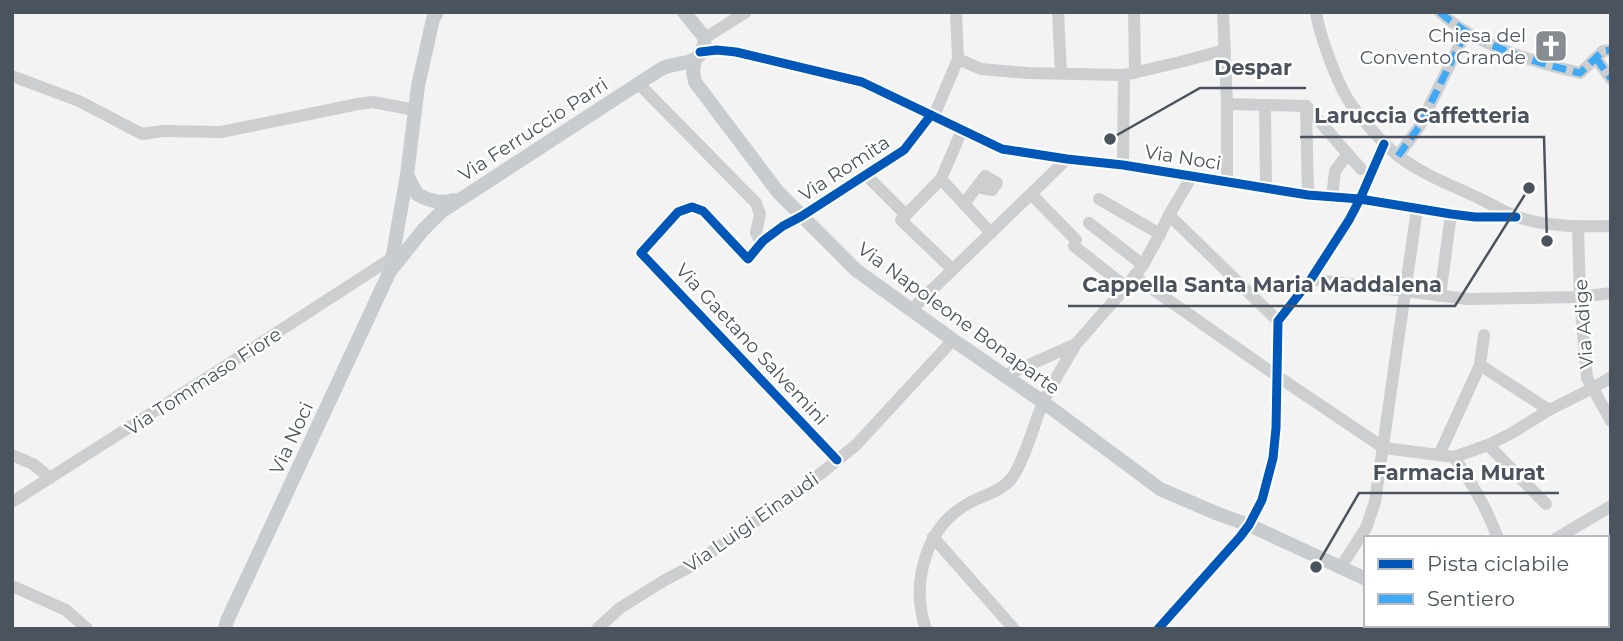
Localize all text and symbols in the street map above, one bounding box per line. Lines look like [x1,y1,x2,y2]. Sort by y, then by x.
place label: Chiesa del Convento Grande [1360,24,1526,69]
church icon: Chiesa del Convento Grande [1532,27,1570,65]
callout: Despar [1200,46,1306,88]
text: Despar [1214,55,1292,80]
street label: Via Ferruccio Parri [454,73,612,186]
callout: Laruccia Caffetteria [1300,95,1544,137]
text: Laruccia Caffetteria [1314,103,1530,128]
street label: Via Romita [795,131,894,206]
street label: Via Noci [1143,140,1223,175]
street label: Via Napoleone Bonaparte [853,237,1064,400]
street label: Via Gaetano Salvemini [671,259,833,430]
callout: Cappella Santa Maria Maddalena [1068,264,1455,306]
text: Cappella Santa Maria Maddalena [1082,272,1442,297]
street label: Via Adige [1569,278,1598,370]
street label: Via Tommaso Fiore [121,322,286,441]
street label: Via Noci [265,398,318,478]
callout: Farmacia Murat [1359,451,1559,493]
text: Farmacia Murat [1373,460,1545,485]
street label: Via Luigi Einaudi [680,467,823,577]
legend [1364,536,1609,627]
text: Pista ciclabile [1427,551,1569,576]
text: Sentiero [1427,586,1515,611]

